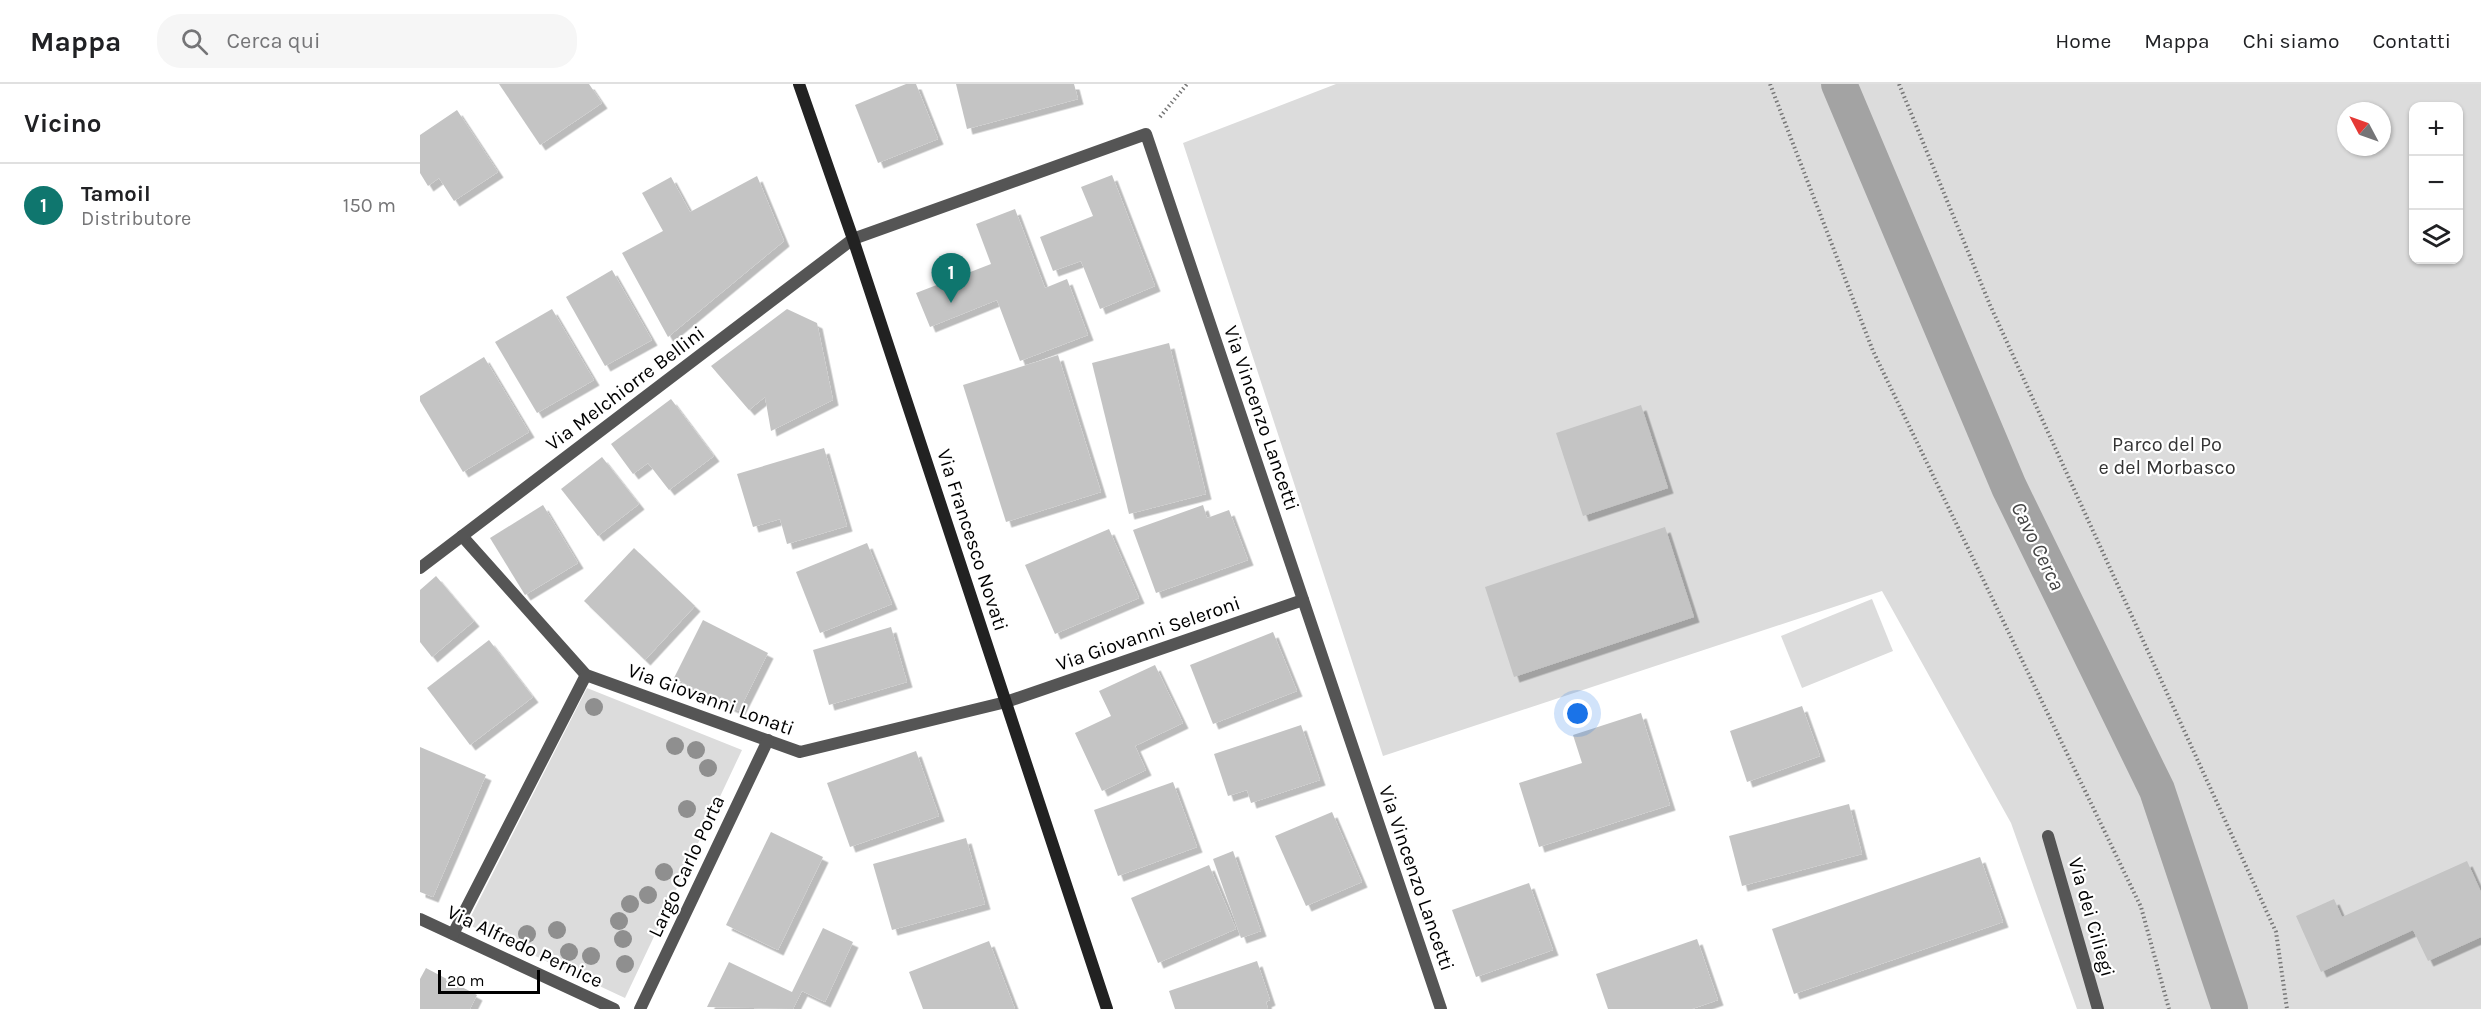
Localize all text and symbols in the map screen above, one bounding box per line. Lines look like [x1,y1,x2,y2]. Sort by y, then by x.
search box [157,14,577,68]
text: Mappa [30,25,121,58]
icon: search [178,25,211,58]
text: Cerca qui [226,28,321,54]
text: Home [2055,29,2111,53]
text: Mappa [2144,29,2210,53]
text: Chi siamo [2243,29,2339,53]
text: Contatti [2372,29,2451,53]
north arrow [2337,102,2391,156]
map controls [2409,102,2463,264]
button: + [2409,102,2463,156]
text: Vicino [24,108,101,139]
button: − [2409,156,2463,210]
text: Tamoil [81,181,151,207]
text: 1 [40,194,47,217]
text: 150 m [343,194,396,217]
text: Distributore [81,207,191,230]
button: layers [2409,210,2463,264]
pin: 1 [932,254,970,303]
street label: Via Melchiorre Bellini [542,321,709,455]
street label: Via Vincenzo Lancetti [1219,323,1304,514]
park label: Parco del Po e del Morbasco [2098,433,2236,479]
street label: Via Francesco Novati [932,446,1013,634]
water label: Cavo Cerca [2006,498,2070,594]
street label: Via Giovanni Seleroni [1053,591,1243,676]
street label: Via Giovanni Lonati [624,659,797,740]
your location [1563,699,1592,728]
street label: Via Vincenzo Lancetti [1374,783,1459,974]
street label: Largo Carlo Porta [644,792,729,941]
street label: Via dei Ciliegi [2063,855,2120,979]
street label: Via Alfredo Pernice [443,900,606,993]
scale bar [438,967,540,994]
text: 20 m [447,971,485,990]

